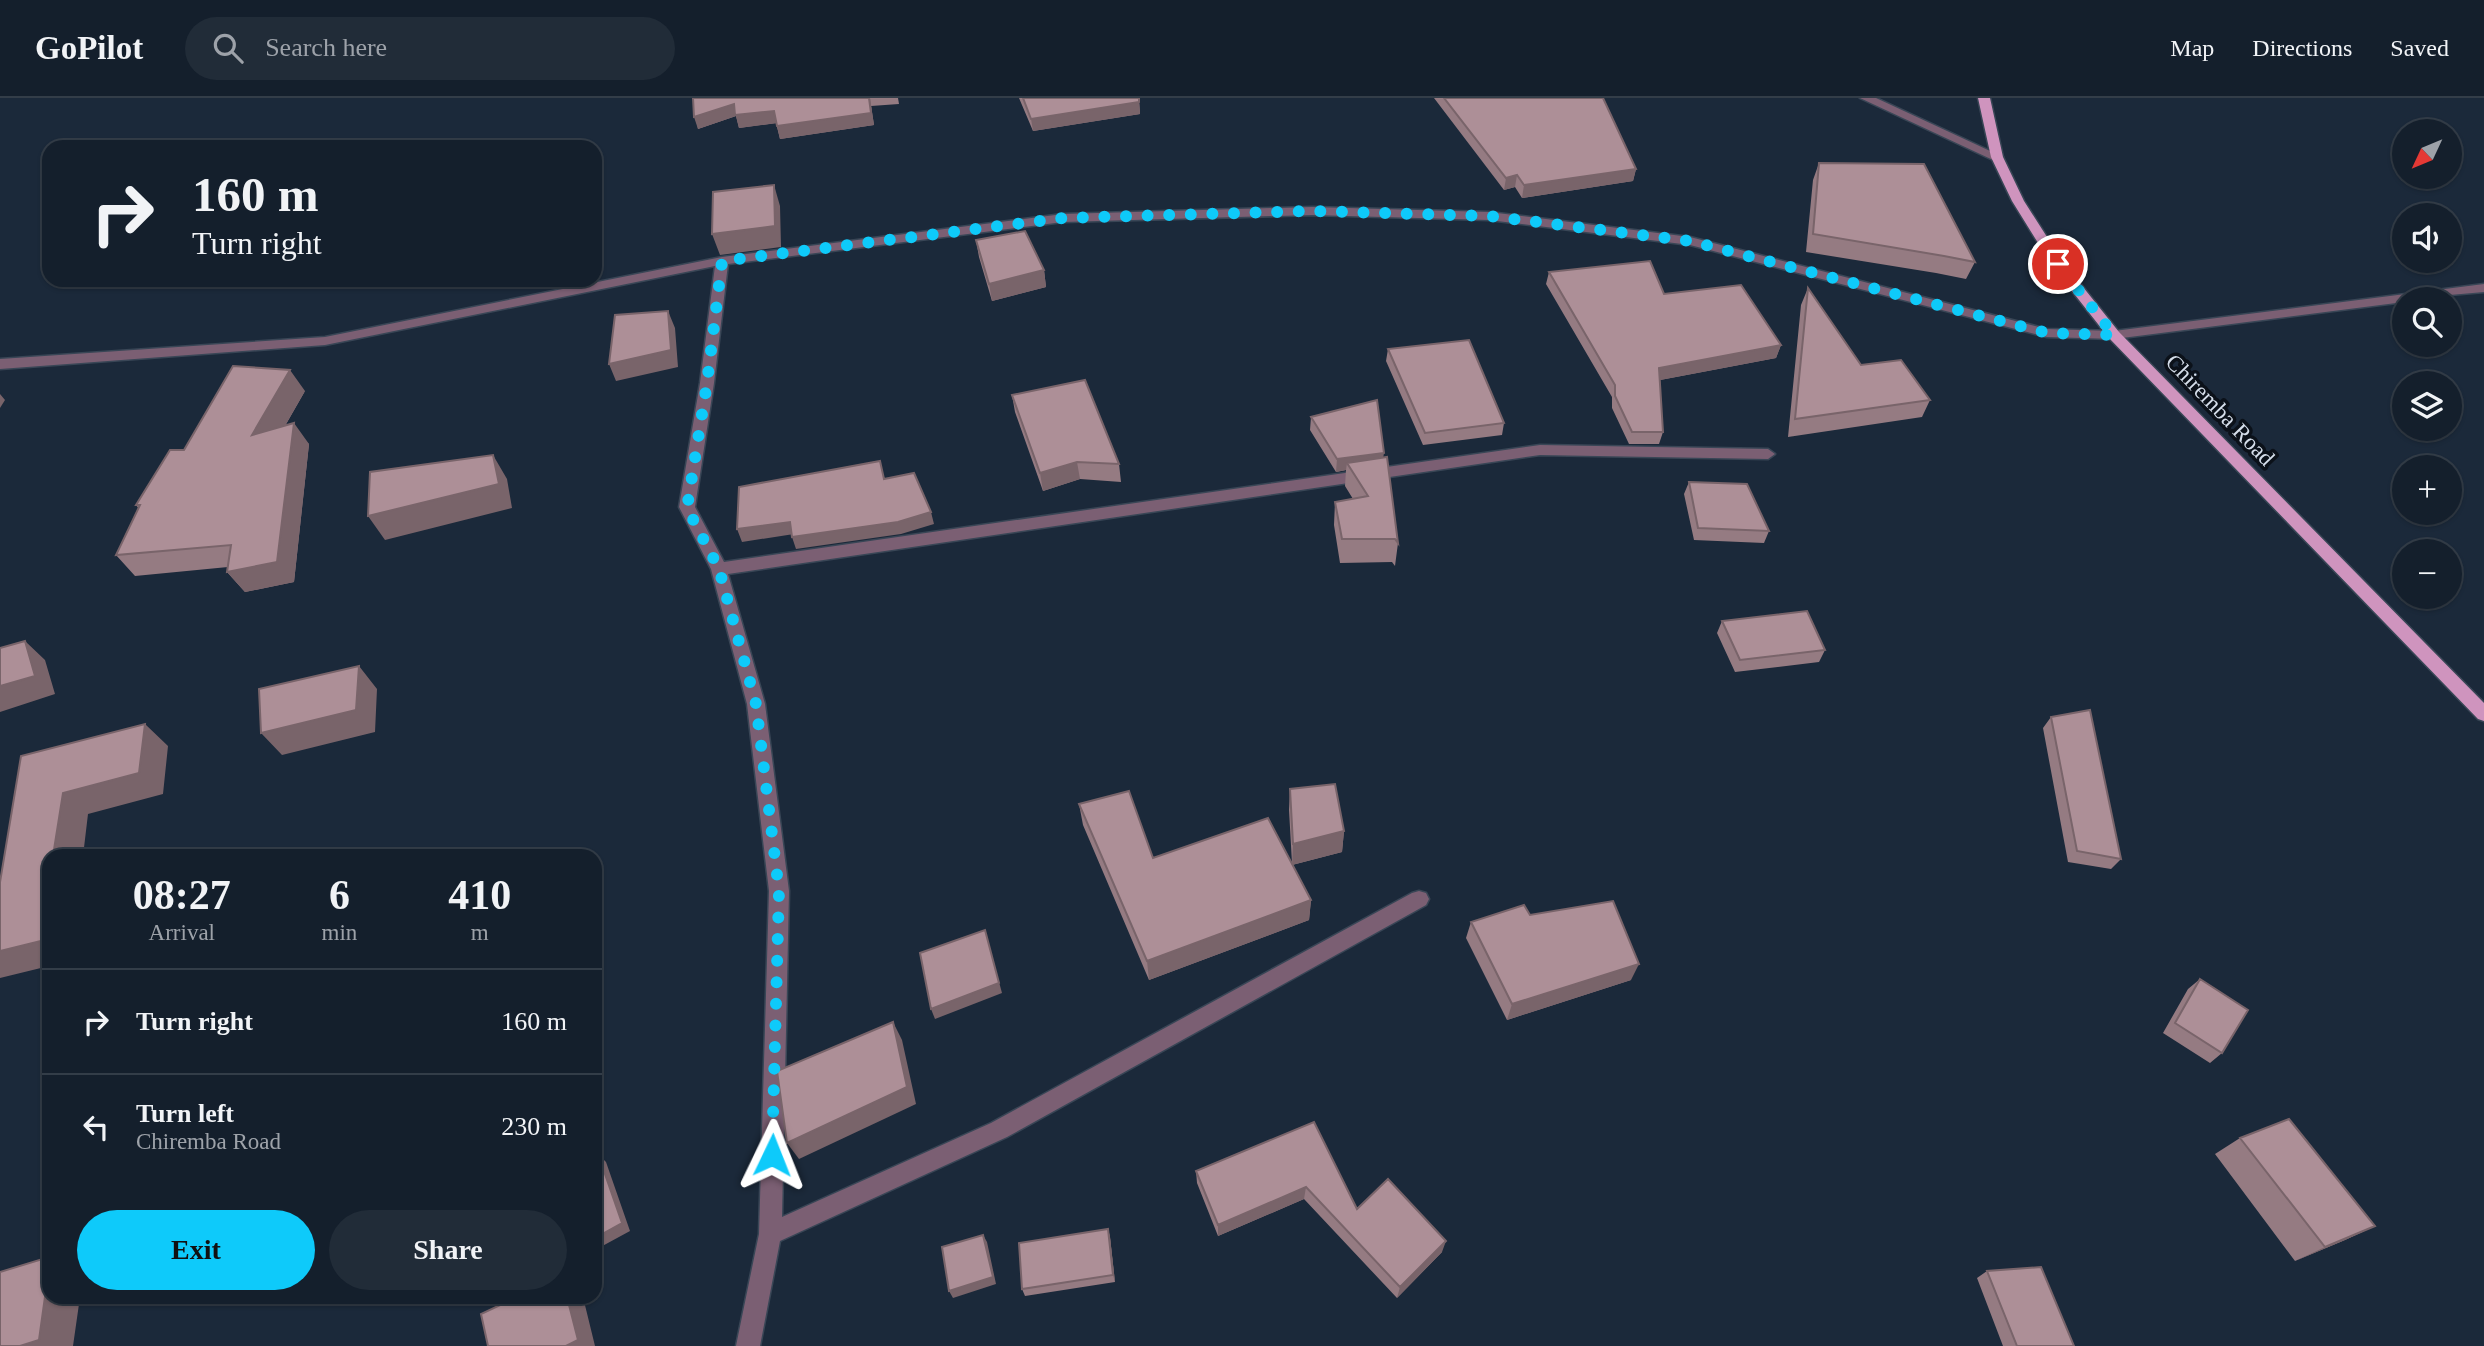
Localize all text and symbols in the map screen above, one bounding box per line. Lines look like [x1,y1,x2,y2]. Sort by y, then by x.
search box [185,17,675,80]
icon: search [209,29,247,67]
text: GoPilot [35,30,143,66]
text: Search here [265,33,387,62]
text: Map [2170,35,2214,61]
text: Directions [2252,35,2352,61]
text: Saved [2390,35,2449,61]
north arrow [2392,119,2462,189]
map controls [2392,119,2462,609]
text: 160 m [192,167,319,222]
icon: right [77,168,168,259]
button: sound [2392,203,2462,273]
text: Turn right [192,225,322,261]
pin [2028,234,2088,294]
icon: arrive [2039,245,2077,283]
button: search [2392,287,2462,357]
street label: Chiremba Road [2161,349,2280,471]
button: layers [2392,371,2462,441]
button: + [2392,455,2462,525]
button: − [2392,539,2462,609]
text: 08:27 [133,872,231,918]
text: 6 [329,872,350,918]
text: 410 [448,872,511,918]
text: Arrival [149,920,215,945]
text: min [322,920,357,945]
text: m [471,920,489,945]
icon: right [77,1003,115,1041]
text: Turn right [136,1007,253,1036]
text: 160 m [501,1007,567,1036]
text: Turn left [136,1099,234,1128]
icon: left [77,1108,115,1146]
text: 230 m [501,1112,567,1141]
position arrow [735,1118,809,1192]
text: Chiremba Road [136,1129,281,1154]
button: Exit [77,1210,315,1290]
button: Share [329,1210,567,1290]

